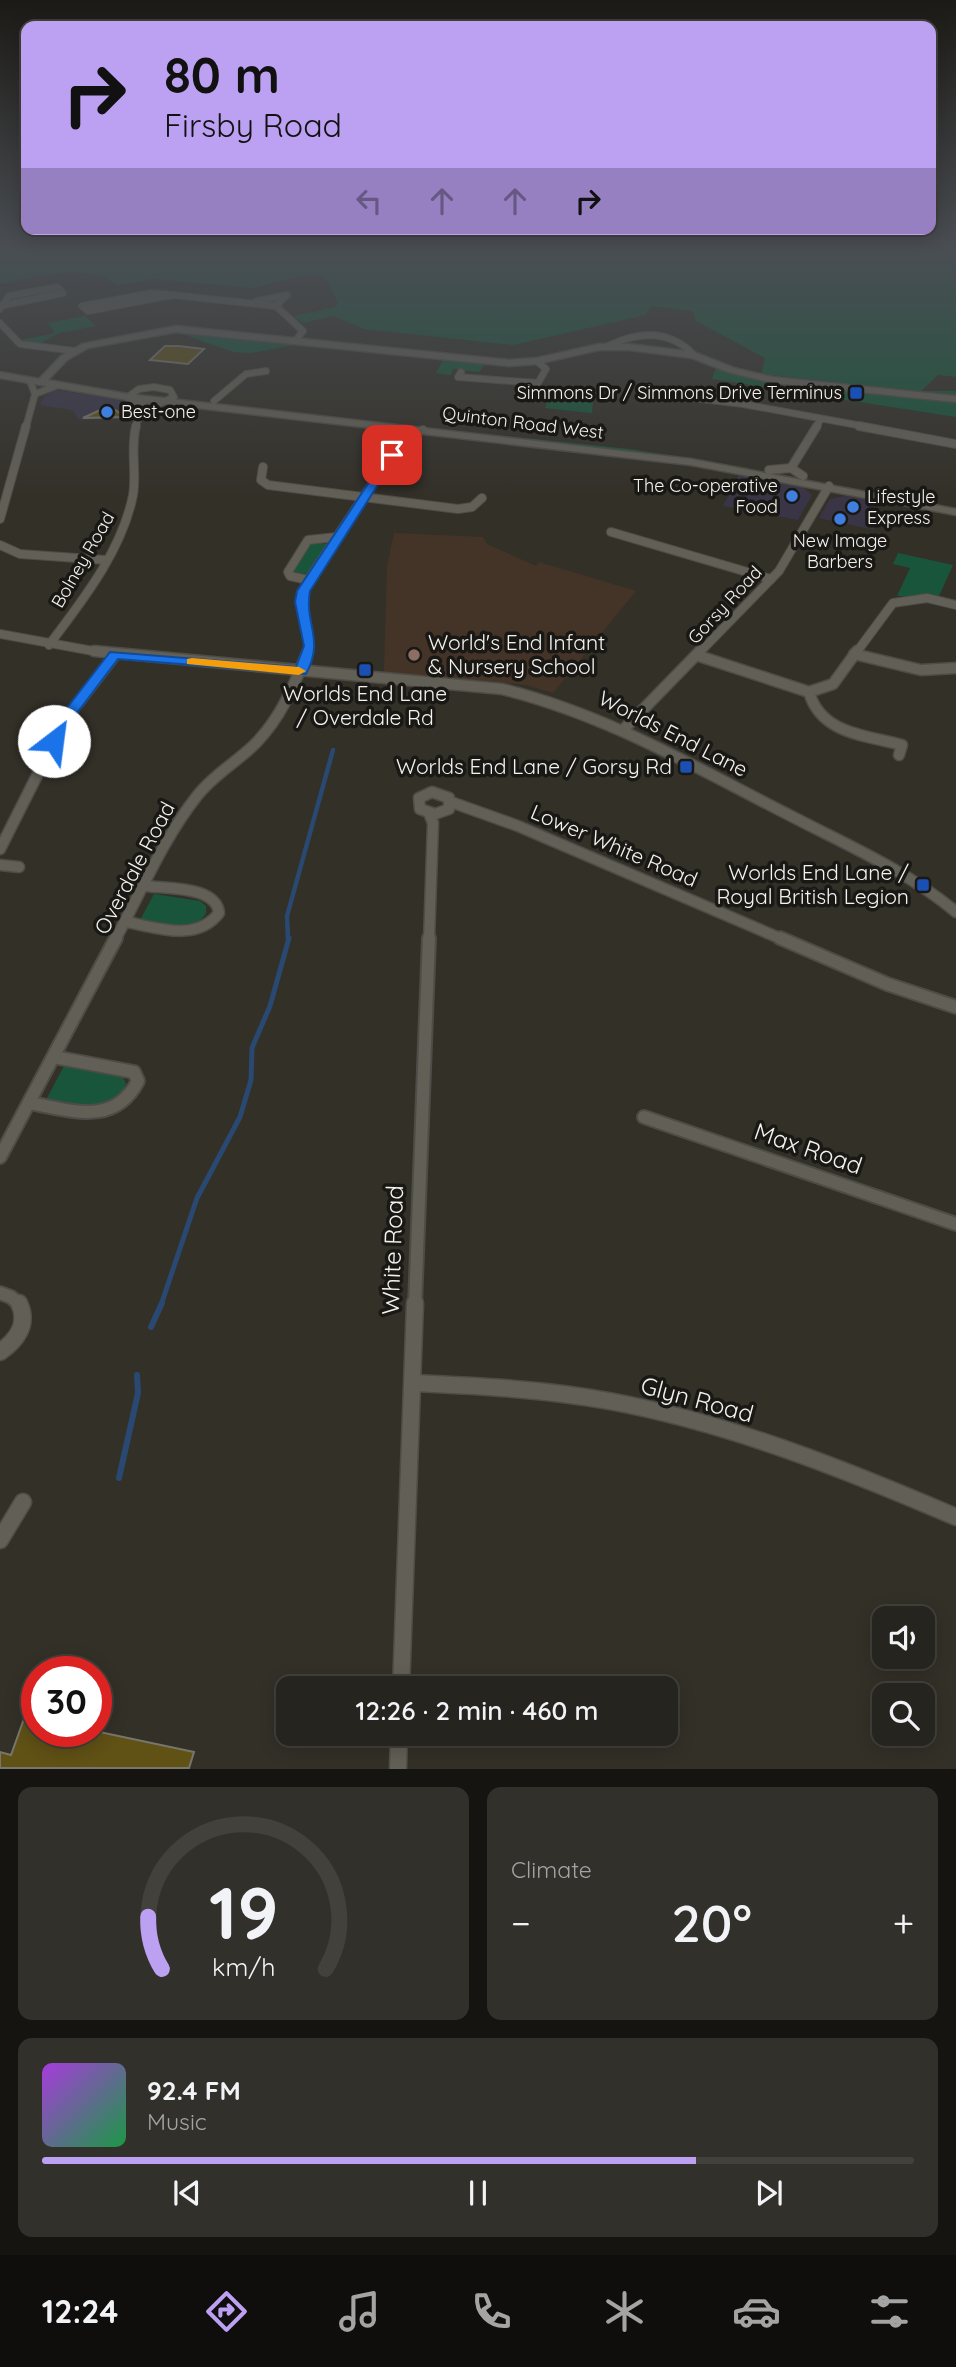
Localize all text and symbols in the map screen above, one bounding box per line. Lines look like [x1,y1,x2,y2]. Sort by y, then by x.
text: 80 m [164,44,280,105]
icon: right [49,49,140,140]
text: Firsby Road [164,105,342,145]
icon: left [350,182,388,220]
icon: ahead [423,182,461,220]
icon: ahead [496,182,534,220]
icon: right [569,182,607,220]
place label: Simmons Dr / Simmons Drive Terminus [517,381,842,404]
marker: Simmons Dr / Simmons Drive Terminus [848,385,864,401]
place label: Best-one [121,400,196,423]
street label: Quinton Road West [441,401,605,444]
marker: Best-one [99,404,115,420]
pin [362,425,422,485]
icon: arrive [373,436,411,474]
place label: The Co-operative Food [633,474,778,518]
place label: Lifestyle Express [867,485,935,529]
marker: The Co-operative Food [784,488,800,504]
marker: Lifestyle Express [845,499,861,515]
street label: Bolney Road [46,508,119,612]
marker: New Image Barbers [832,511,848,527]
place label: New Image Barbers [793,529,887,573]
street label: Gorsy Road [683,561,767,649]
place label: World's End Infant & Nursery School [428,629,605,679]
marker: World's End Infant & Nursery School [406,647,422,663]
marker: Worlds End Lane / Overdale Rd [357,662,373,678]
place label: Worlds End Lane / Overdale Rd [283,680,447,730]
street label: Worlds End Lane [594,684,752,782]
position arrow [17,704,91,778]
place label: Worlds End Lane / Gorsy Rd [396,753,672,779]
marker: Worlds End Lane / Gorsy Rd [678,759,694,775]
street label: Overdale Road [88,797,180,938]
street label: Lower White Road [527,798,702,892]
place label: Worlds End Lane / Royal British Legion [716,859,909,909]
marker: Worlds End Lane / Royal British Legion [915,877,931,893]
street label: Max Road [750,1116,866,1180]
street label: White Road [375,1185,409,1315]
street label: Glyn Road [638,1370,757,1428]
map controls [872,1606,935,1746]
button: sound [872,1606,935,1669]
speed limit sign: 30 [21,1656,112,1747]
button: search [872,1683,935,1746]
text: 12:26 · 2 min · 460 m [356,1694,598,1727]
text: Climate [511,1855,592,1884]
text: 19 [209,1867,278,1958]
text: 20° [671,1890,752,1955]
text: − [511,1899,531,1947]
text: + [893,1899,914,1947]
text: km/h [212,1951,275,1982]
text: 92.4 FM [147,2074,241,2107]
text: Music [147,2107,207,2136]
icon: previous [168,2174,206,2212]
icon: pause [459,2174,497,2212]
icon: next [750,2174,788,2212]
icon: directions [202,2287,251,2336]
icon: music [335,2287,384,2336]
icon: phone [467,2287,516,2336]
icon: climate [600,2287,649,2336]
icon: car [732,2287,781,2336]
icon: filters [865,2287,914,2336]
text: 12:24 [42,2291,118,2331]

